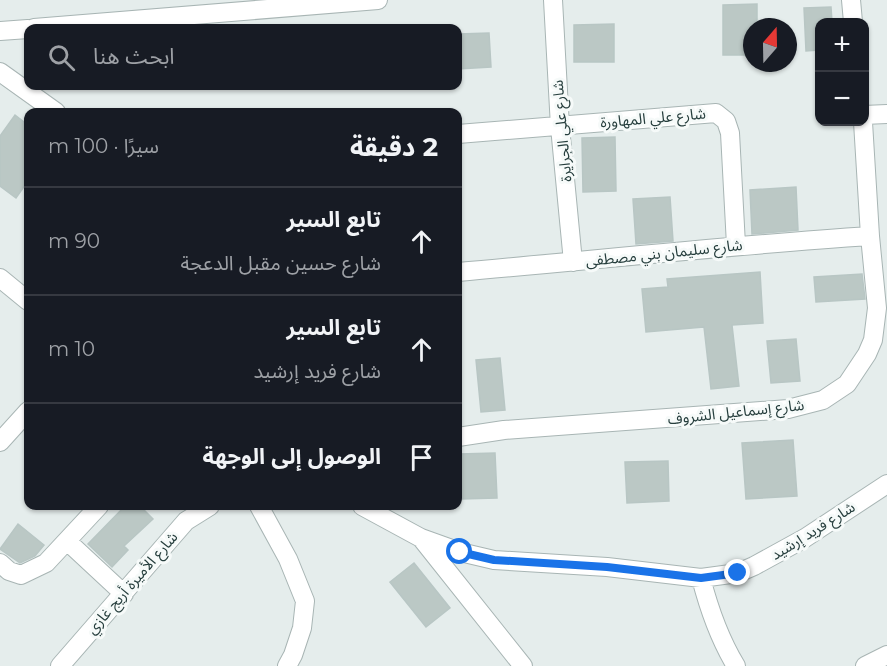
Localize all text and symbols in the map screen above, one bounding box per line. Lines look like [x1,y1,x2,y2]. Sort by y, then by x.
north arrow [743,18,797,72]
map controls [815,18,869,126]
button: + [815,18,869,72]
search box [24,24,462,90]
icon: search [45,41,78,74]
text: ابحث هنا [93,43,175,70]
button: − [815,72,869,126]
street label: شارع علي الجرايرة [548,79,578,183]
street label: شارع علي المهاورة [599,103,707,135]
text: 2 دقيقة [350,131,438,163]
text: سيرًا · 100 m [48,134,159,158]
text: تابع السير [287,206,381,233]
icon: ahead [405,225,438,258]
text: 90 m [48,229,100,253]
street label: شارع سليمان بني مصطفى [585,235,744,273]
text: شارع حسين مقبل الدعجة [180,251,381,275]
text: تابع السير [287,314,381,341]
icon: ahead [405,333,438,366]
text: 10 m [48,337,95,361]
text: شارع فريد إرشيد [253,359,381,383]
street label: شارع إسماعيل الشروف [667,395,806,431]
icon: arrive [405,441,438,474]
text: الوصول إلى الوجهة [202,443,381,470]
street label: شارع فريد إرشيد [767,497,860,567]
street label: شارع الأميرة أريج غازي [82,527,184,640]
route start [446,538,472,564]
route end [724,559,750,585]

